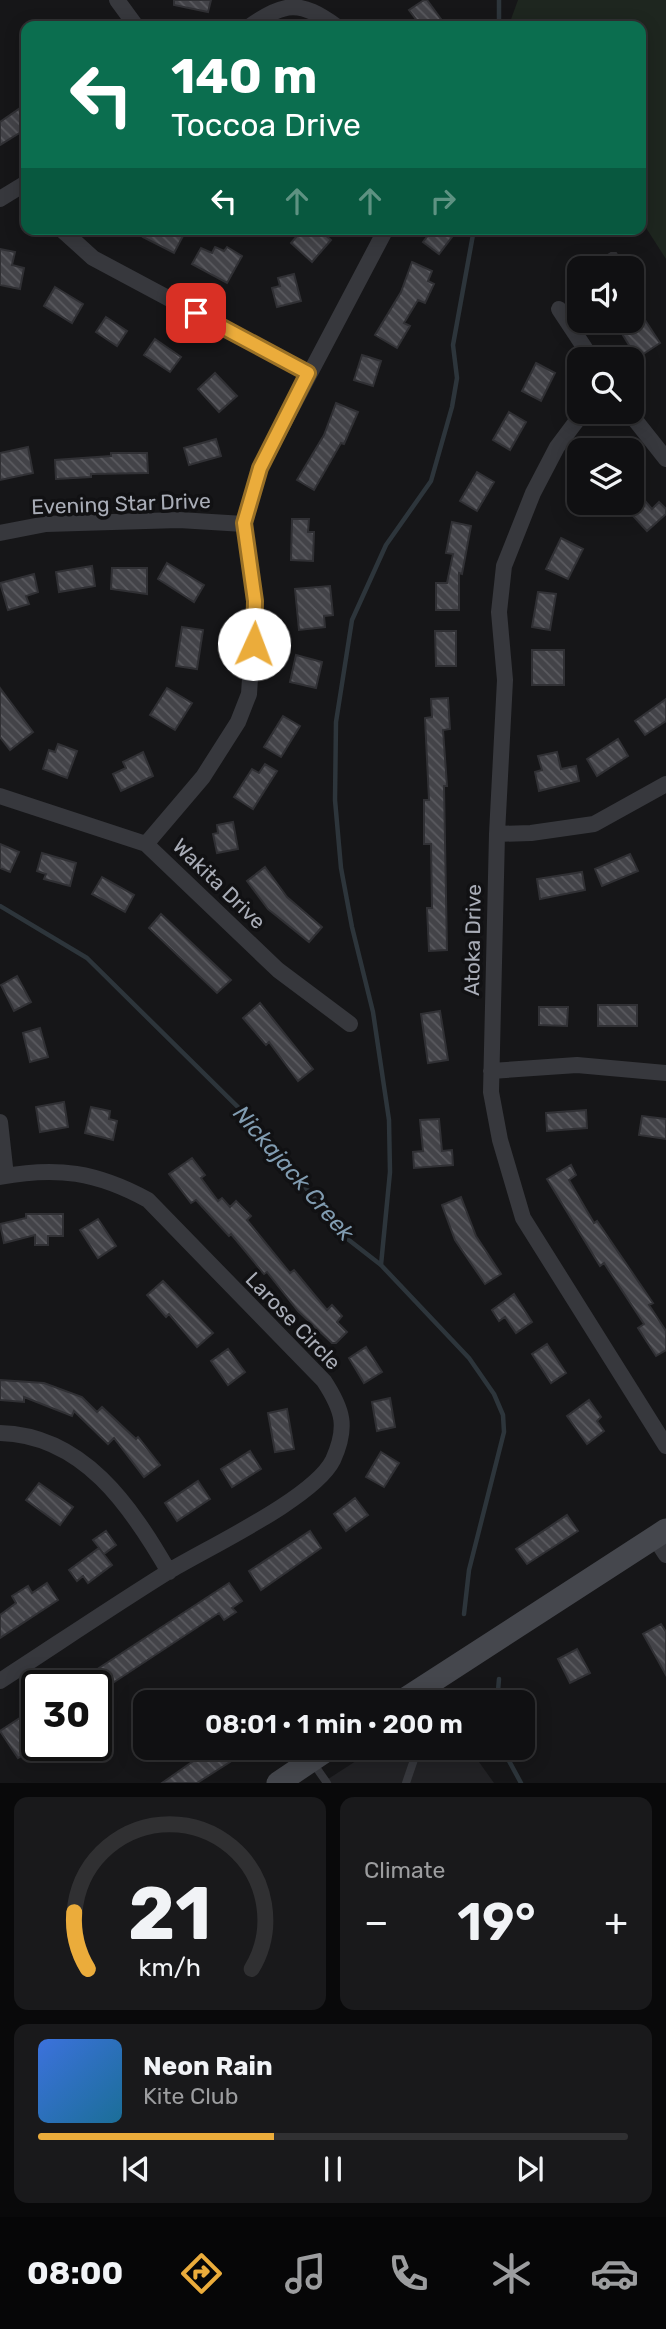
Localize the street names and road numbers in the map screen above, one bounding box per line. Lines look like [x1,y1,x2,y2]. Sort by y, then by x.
street label: Evening Star Drive [31,488,211,519]
street label: Wakita Drive [168,833,271,934]
street label: Atoka Drive [459,884,486,996]
street label: Larose Circle [241,1267,346,1375]

